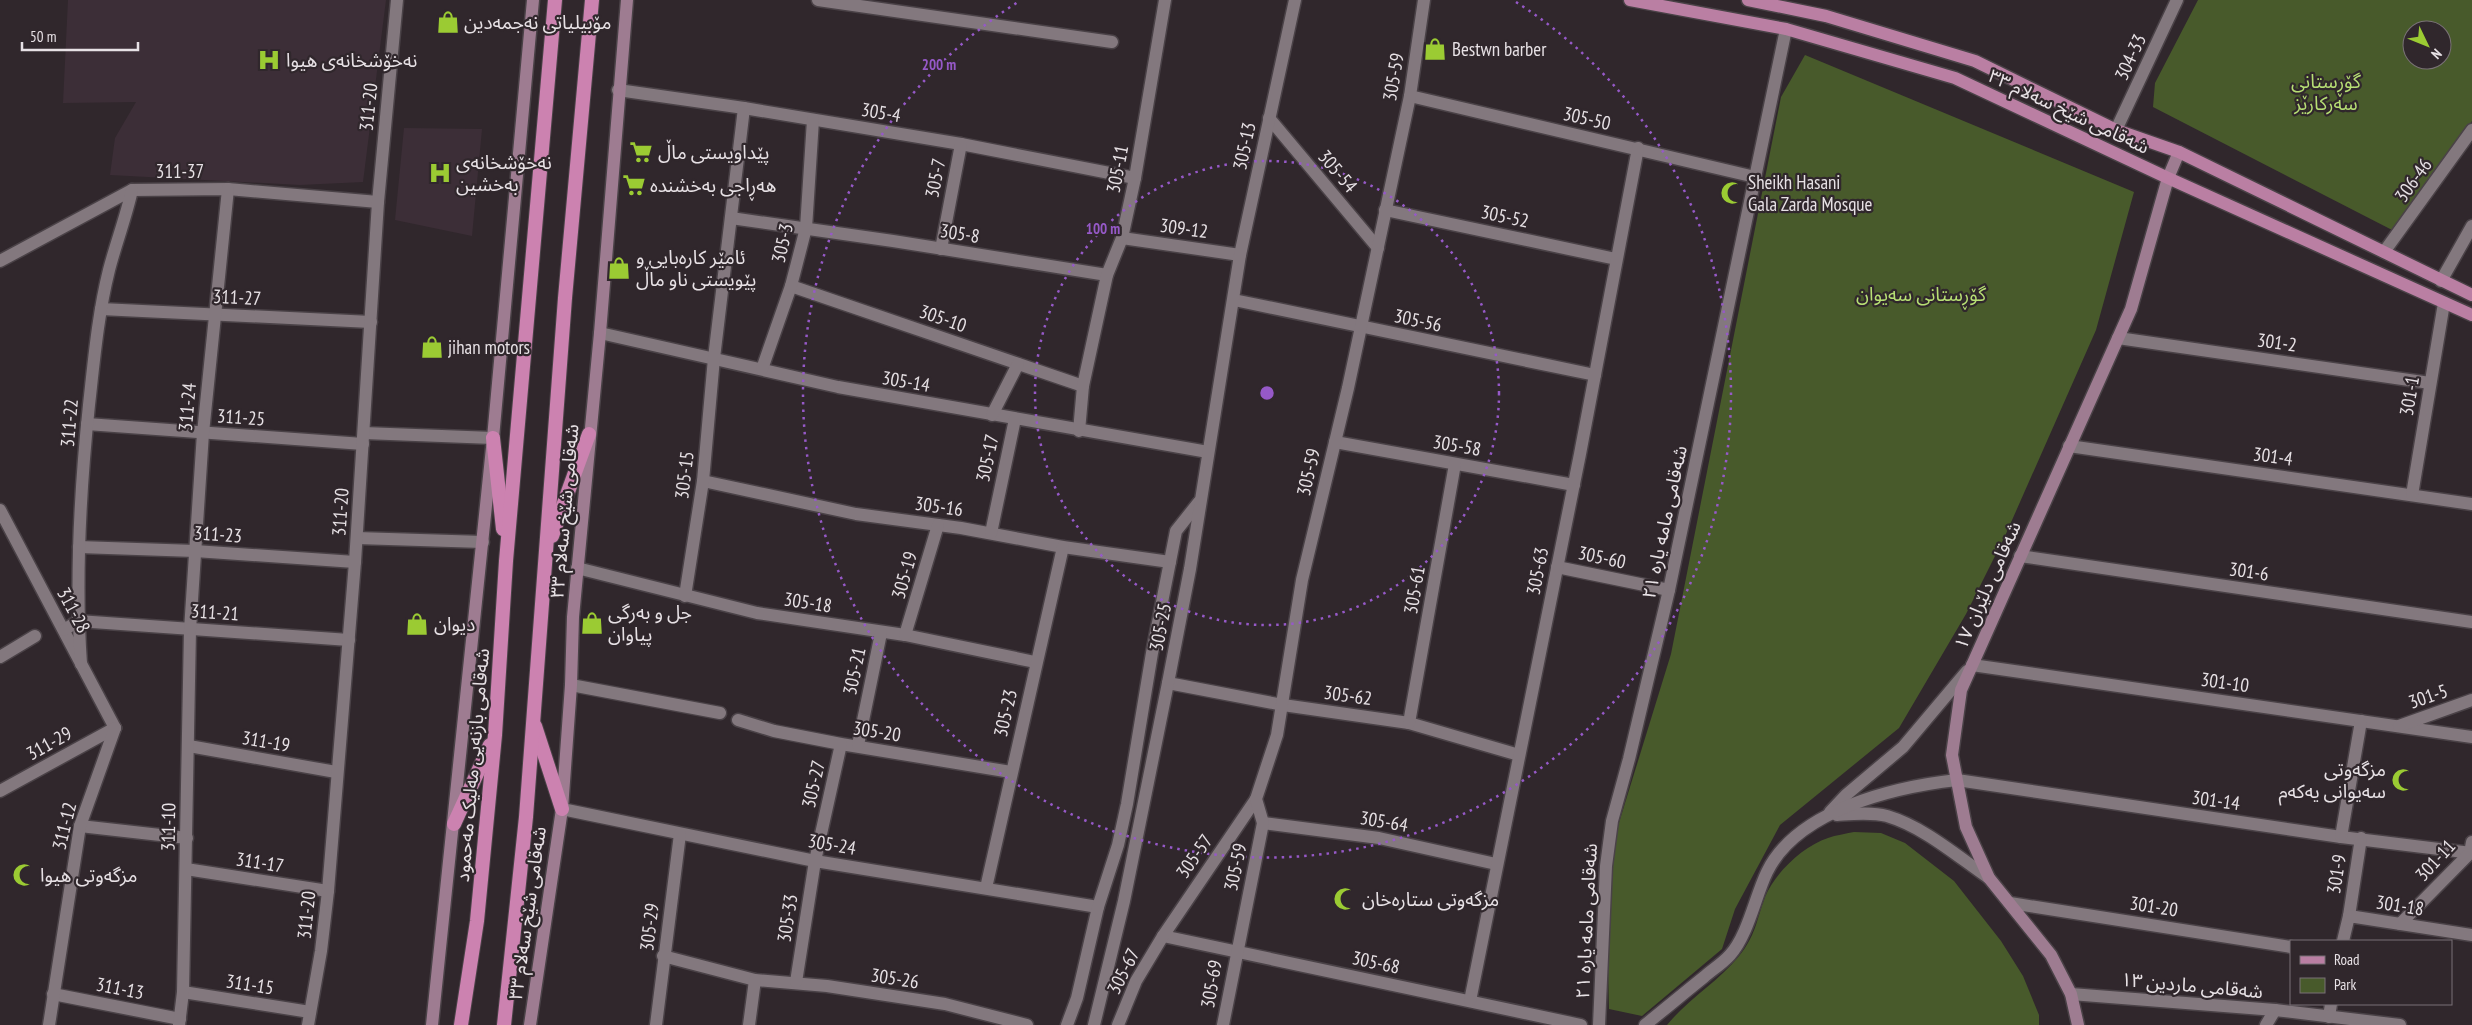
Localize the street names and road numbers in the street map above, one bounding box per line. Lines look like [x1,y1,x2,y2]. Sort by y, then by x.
street label: 304-33 [2109,30,2151,84]
street label: 305-59 [1377,51,1409,103]
street label: شەقامی شێخ سەلام ٣٣ [1984,63,2153,162]
street label: 311-20 [354,82,382,132]
street label: 305-4 [859,97,903,127]
street label: 305-50 [1561,101,1613,135]
street label: 305-13 [1227,120,1261,172]
street label: 305-11 [1101,143,1133,195]
street label: 305-54 [1313,145,1363,198]
street label: 306-46 [2389,153,2437,207]
street label: 305-7 [919,156,951,200]
street label: 311-37 [156,159,204,183]
street label: 305-52 [1479,199,1531,233]
street label: 309-12 [1158,213,1210,243]
street label: 305-8 [939,218,981,248]
street label: 305-3 [766,221,798,265]
street label: 311-27 [212,284,262,310]
street label: 305-10 [916,299,970,337]
street label: 305-56 [1392,303,1444,337]
street label: 301-2 [2256,327,2298,357]
street label: 305-14 [880,365,932,397]
street label: 301-1 [2394,374,2424,418]
street label: 311-24 [173,381,201,432]
street label: 311-22 [55,398,83,448]
street label: 311-25 [216,403,266,431]
street label: شەقامی شێخ سەلام ٣٣ [544,423,587,599]
street label: 305-58 [1431,429,1483,461]
street label: 305-17 [970,432,1004,484]
street label: 301-4 [2252,441,2295,471]
street label: شەقامی مامە یارە ٢١ [1636,443,1692,601]
street label: 305-59 [1291,446,1325,498]
street label: 305-15 [669,450,699,500]
street label: 311-20 [326,487,354,537]
street label: 305-16 [913,491,965,521]
street label: شەقامی دلێران ١٧ [1948,517,2026,653]
street label: 311-23 [193,520,243,548]
street label: 305-60 [1576,540,1628,574]
street label: 305-63 [1521,545,1553,597]
street label: 305-19 [886,548,922,602]
street label: 301-6 [2228,556,2270,586]
street label: 305-61 [1398,564,1430,616]
street label: 311-28 [52,583,96,637]
street label: 305-18 [782,586,834,618]
street label: 311-21 [190,598,240,626]
street label: 305-25 [1144,601,1176,653]
street label: 305-21 [837,645,871,697]
street label: شەقامی بازنەیی مەلیک مەحمود [450,647,494,883]
street label: 301-10 [2199,667,2251,697]
street label: 301-5 [2405,678,2451,714]
street label: 305-62 [1322,680,1374,710]
street label: 305-23 [988,687,1022,739]
street label: 305-20 [851,715,903,747]
street label: 311-29 [22,721,76,765]
street label: 311-19 [240,725,292,757]
street label: 305-27 [796,758,830,810]
street label: 301-14 [2190,785,2242,815]
street label: 311-12 [47,800,81,852]
street label: 311-10 [156,803,180,851]
street label: 305-64 [1358,805,1410,837]
street label: شەقامی شێخ سەلام ٣٣ [503,825,554,1002]
street label: 305-24 [806,828,858,860]
street label: 305-57 [1170,829,1218,883]
street label: 301-11 [2410,834,2460,886]
street label: 305-59 [1218,841,1252,893]
street label: شەقامی مامە یارە ٢١ [1570,843,1602,999]
street label: 311-17 [234,846,286,878]
street label: 301-9 [2321,853,2351,895]
street label: 301-18 [2374,889,2426,921]
street label: 311-20 [292,890,320,940]
street label: 301-20 [2128,890,2180,922]
street label: 305-33 [771,892,803,944]
street label: 305-29 [634,902,664,952]
street label: 305-67 [1101,944,1145,998]
street label: 305-68 [1350,945,1402,979]
street label: 305-69 [1195,958,1227,1010]
street label: 305-26 [869,962,921,994]
street label: شەقامی ماردین ١٣ [2120,967,2264,1003]
street label: 311-15 [224,968,276,1000]
street label: 311-13 [94,972,146,1004]

